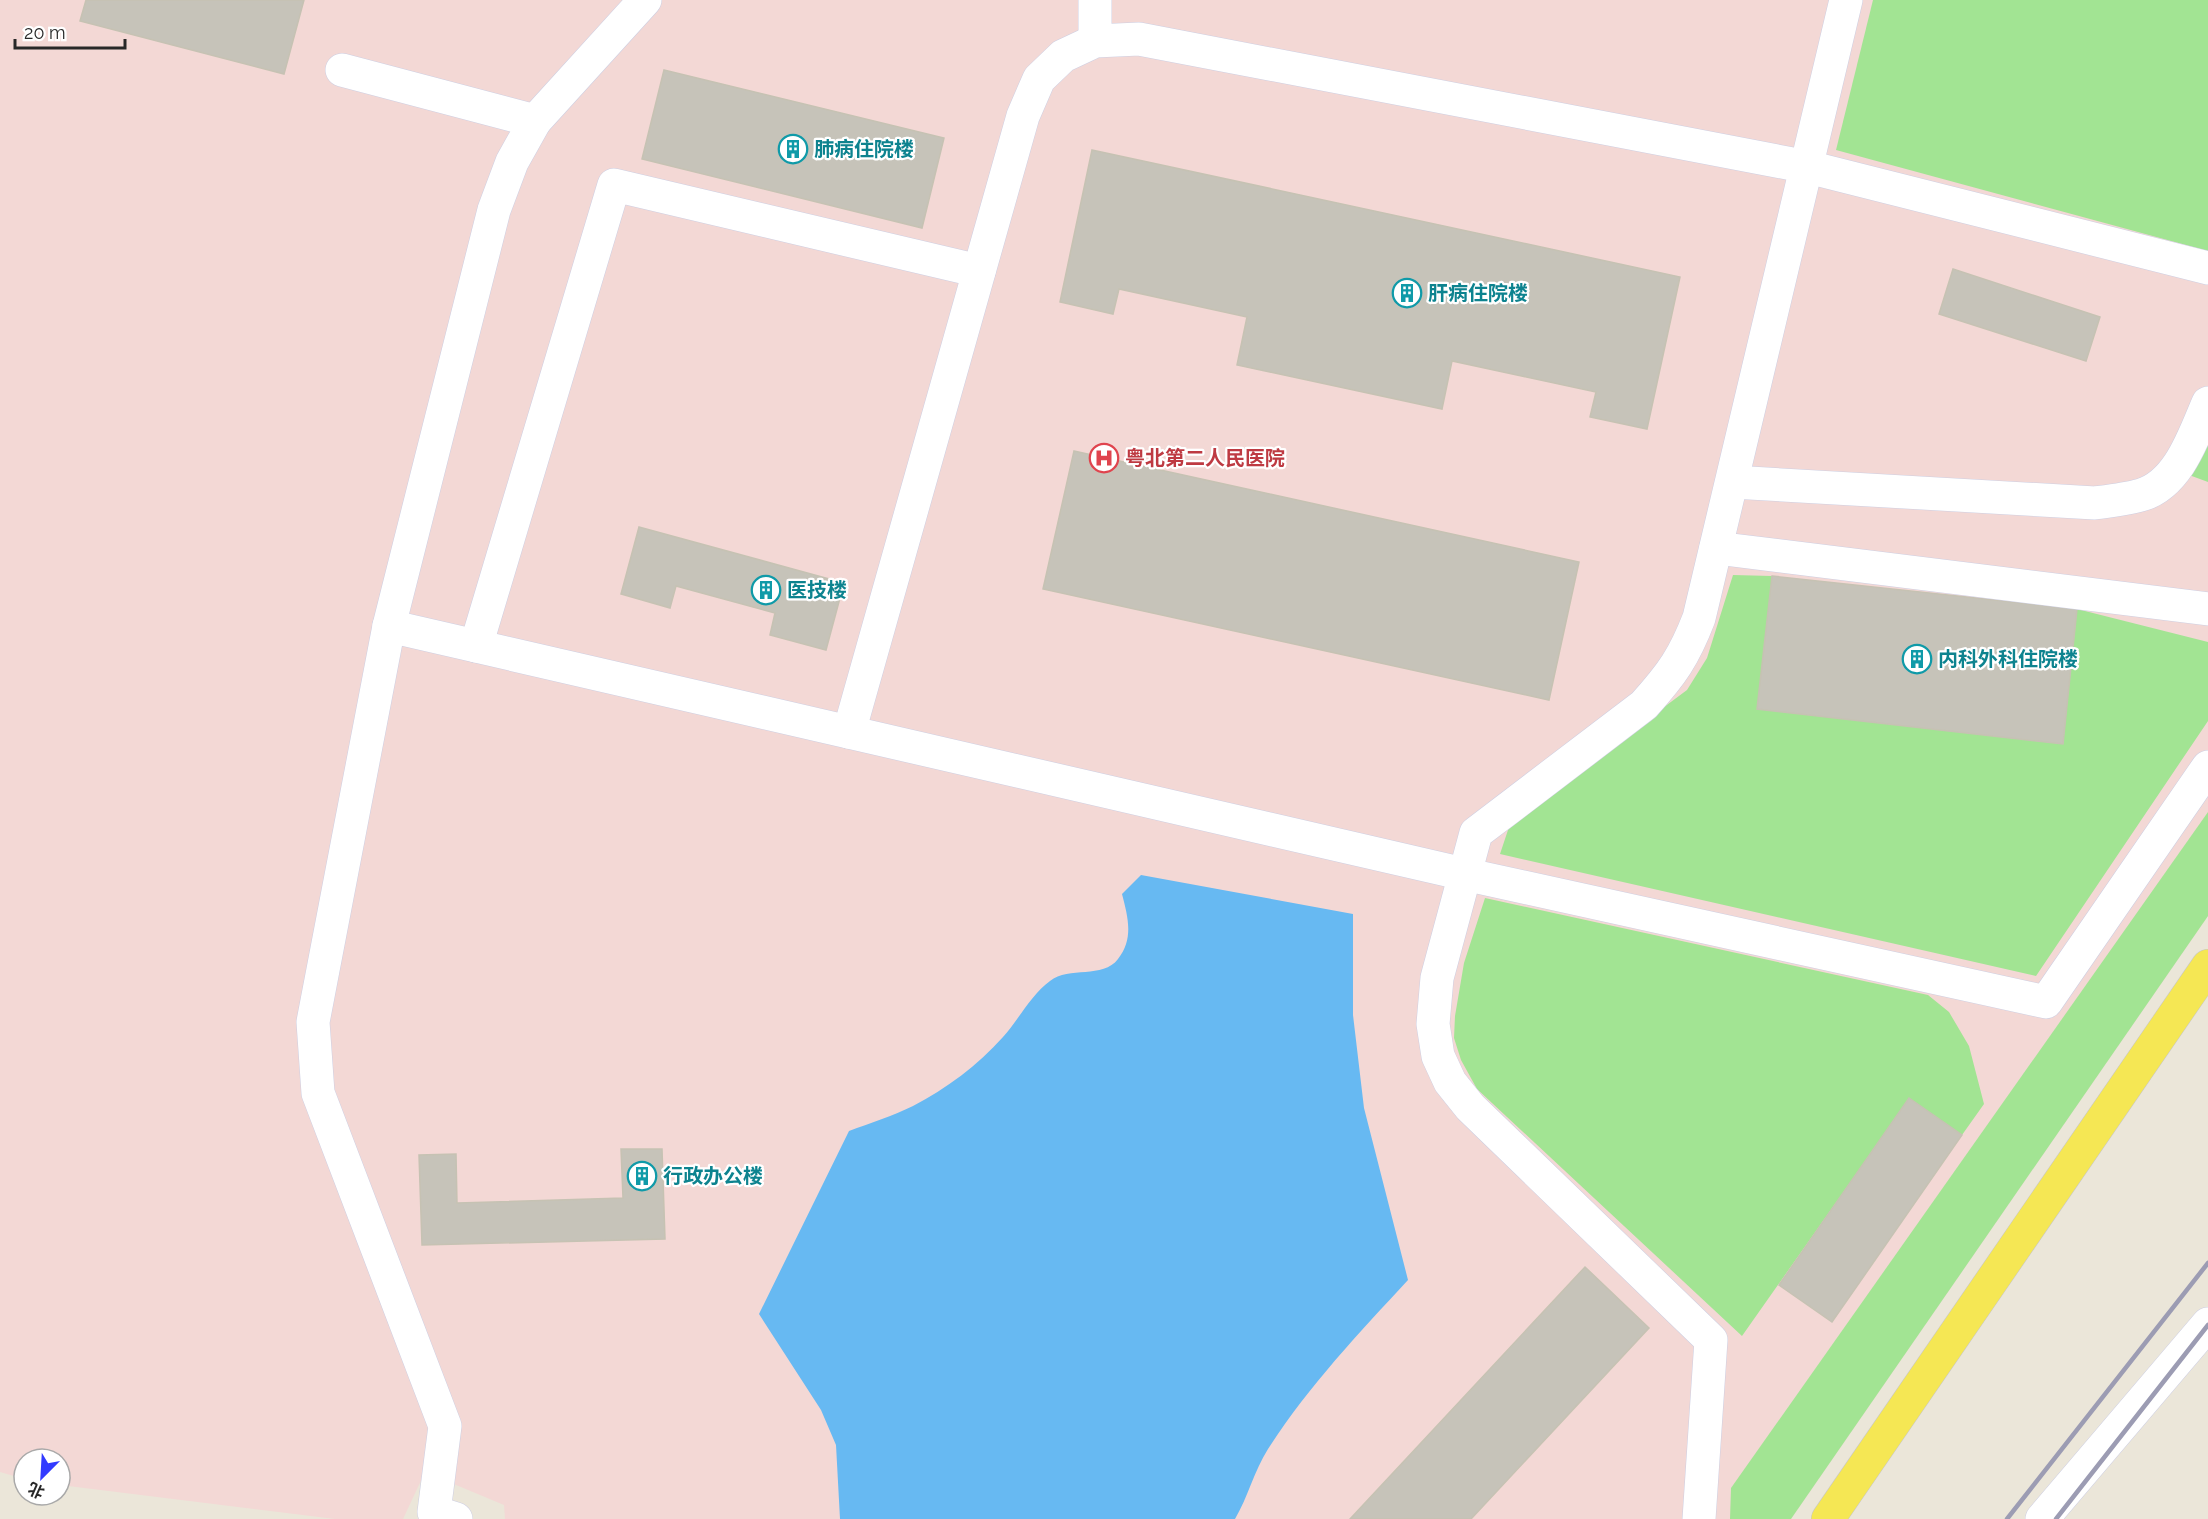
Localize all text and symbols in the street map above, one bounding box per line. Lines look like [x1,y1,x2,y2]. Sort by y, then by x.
scale bar [15,12,124,50]
text: 20 m [24,22,66,43]
building icon: 肺病住院楼 [777,133,809,165]
place label: 肺病住院楼 [814,137,914,161]
building icon: 肝病住院楼 [1391,277,1423,309]
place label: 肝病住院楼 [1428,281,1528,305]
hospital icon: 粤北第二人民医院 [1088,442,1120,474]
place label: 粤北第二人民医院 [1125,446,1285,470]
building icon: 医技楼 [750,574,782,606]
place label: 医技楼 [787,578,847,602]
building icon: 内科外科住院楼 [1901,643,1933,675]
place label: 内科外科住院楼 [1938,647,2078,671]
building icon: 行政办公楼 [626,1160,658,1192]
place label: 行政办公楼 [663,1164,763,1188]
north arrow [12,1447,72,1507]
text: 北 [25,1478,47,1502]

